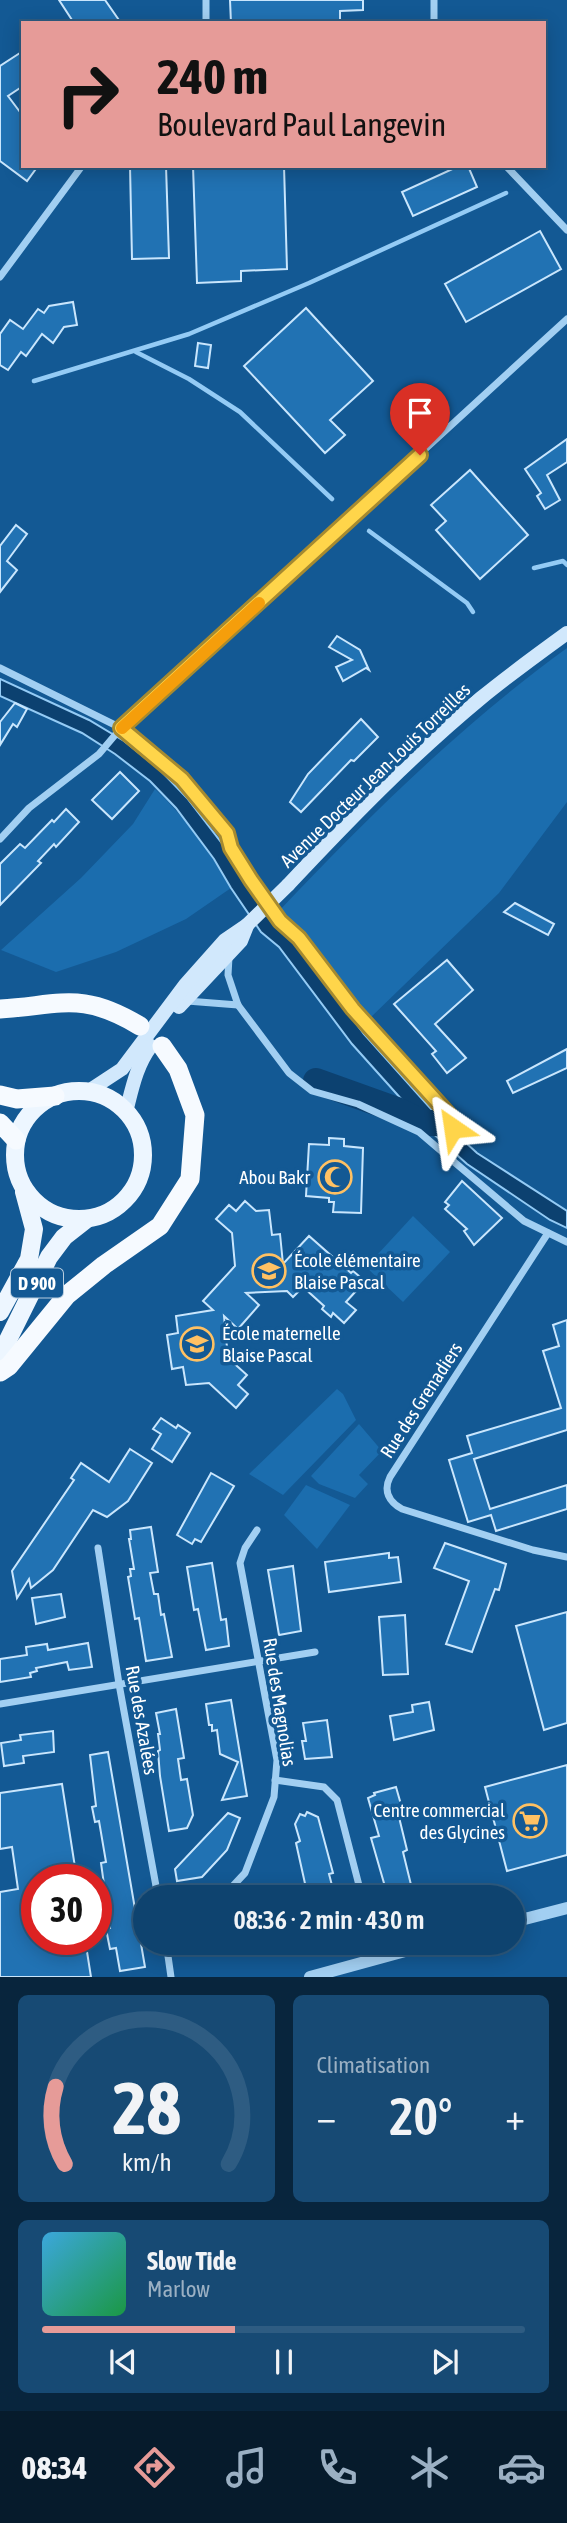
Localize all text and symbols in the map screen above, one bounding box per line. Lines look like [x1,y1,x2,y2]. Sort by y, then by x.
text: 240 m [157,48,268,104]
icon: right [42,49,133,140]
text: Boulevard Paul Langevin [157,106,446,143]
pin [390,383,450,455]
icon: arrive [401,394,439,432]
street label: Avenue Docteur Jean-Louis Torreilles [276,678,475,872]
position arrow [416,1091,490,1165]
mosque icon: Abou Bakr [316,1158,354,1196]
place label: Abou Bakr [239,1166,310,1188]
place label: École élémentaire Blaise Pascal [294,1249,421,1293]
school or university icon: École élémentaire Blaise Pascal [250,1252,288,1290]
road number: D 900 [11,1268,63,1298]
place label: École maternelle Blaise Pascal [222,1322,341,1366]
school or university icon: École maternelle Blaise Pascal [178,1325,216,1363]
street label: Rue des Grenadiers [375,1338,467,1462]
street label: Rue des Magnolias [259,1636,301,1768]
street label: Rue des Azalées [122,1664,162,1777]
place label: Centre commercial des Glycines [373,1799,505,1843]
supermarket icon: Centre commercial des Glycines [511,1802,549,1840]
speed limit sign: 30 [21,1864,112,1955]
text: 08:36 · 2 min · 430 m [234,1905,424,1935]
text: Climatisation [317,2052,430,2078]
text: 28 [112,2067,180,2150]
text: 20° [389,2086,452,2146]
text: − [317,2095,336,2138]
text: + [505,2095,525,2138]
text: km/h [121,2148,171,2176]
text: Slow Tide [147,2246,237,2276]
text: Marlow [147,2276,210,2302]
icon: previous [104,2343,142,2381]
icon: pause [265,2343,303,2381]
icon: next [426,2343,464,2381]
icon: directions [130,2443,179,2492]
icon: music [222,2443,271,2492]
icon: phone [313,2443,362,2492]
icon: climate [405,2443,454,2492]
icon: car [497,2443,546,2492]
text: 08:34 [21,2449,87,2486]

